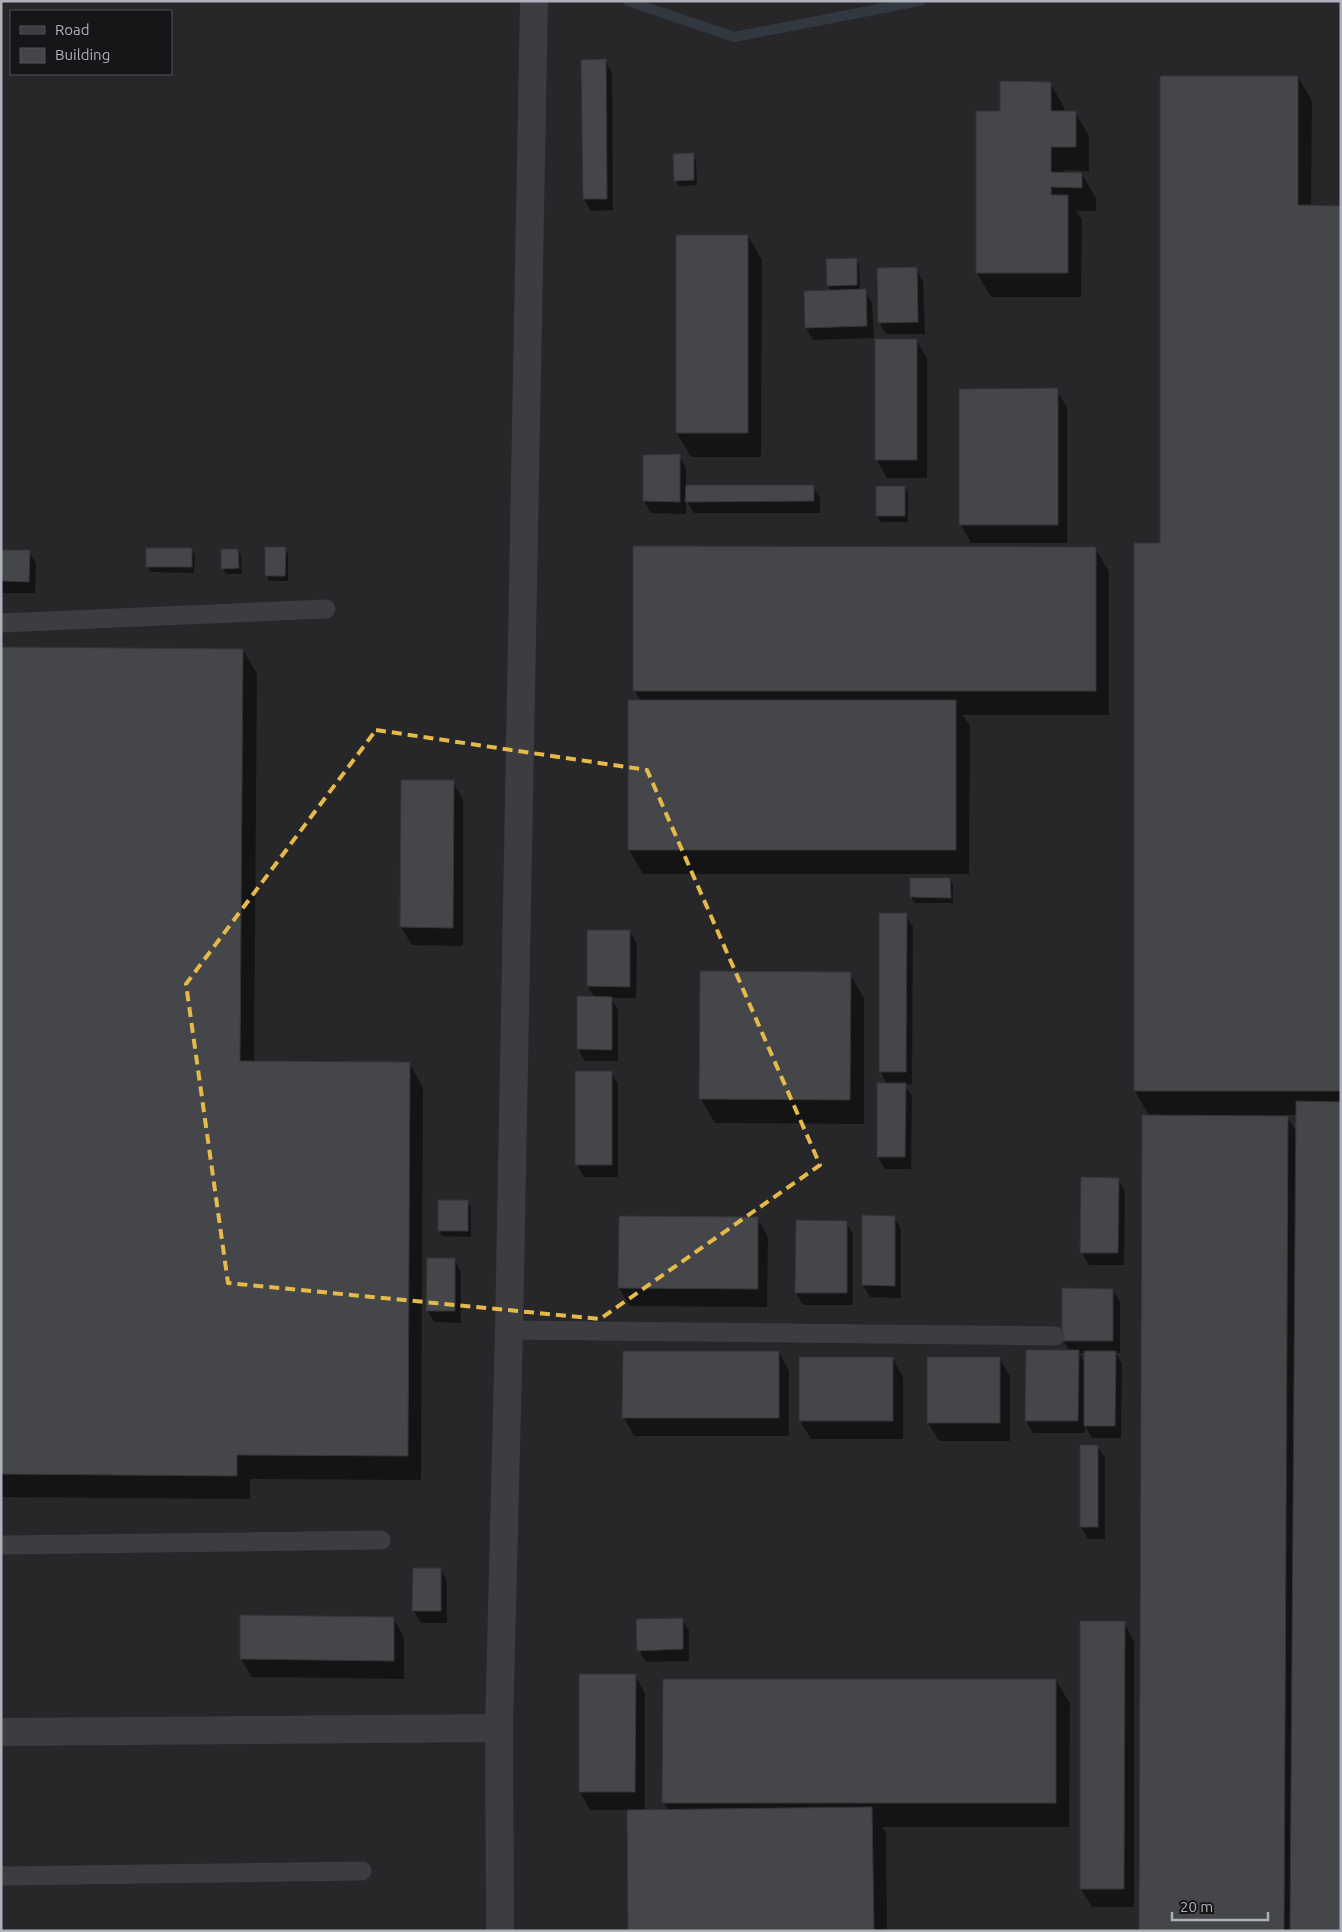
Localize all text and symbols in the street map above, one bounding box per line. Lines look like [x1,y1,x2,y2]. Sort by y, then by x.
legend [10,10,172,75]
text: Road [55,21,90,38]
text: Building [55,46,110,63]
scale bar [1172,1890,1268,1922]
text: 20 m [1180,1898,1213,1915]

